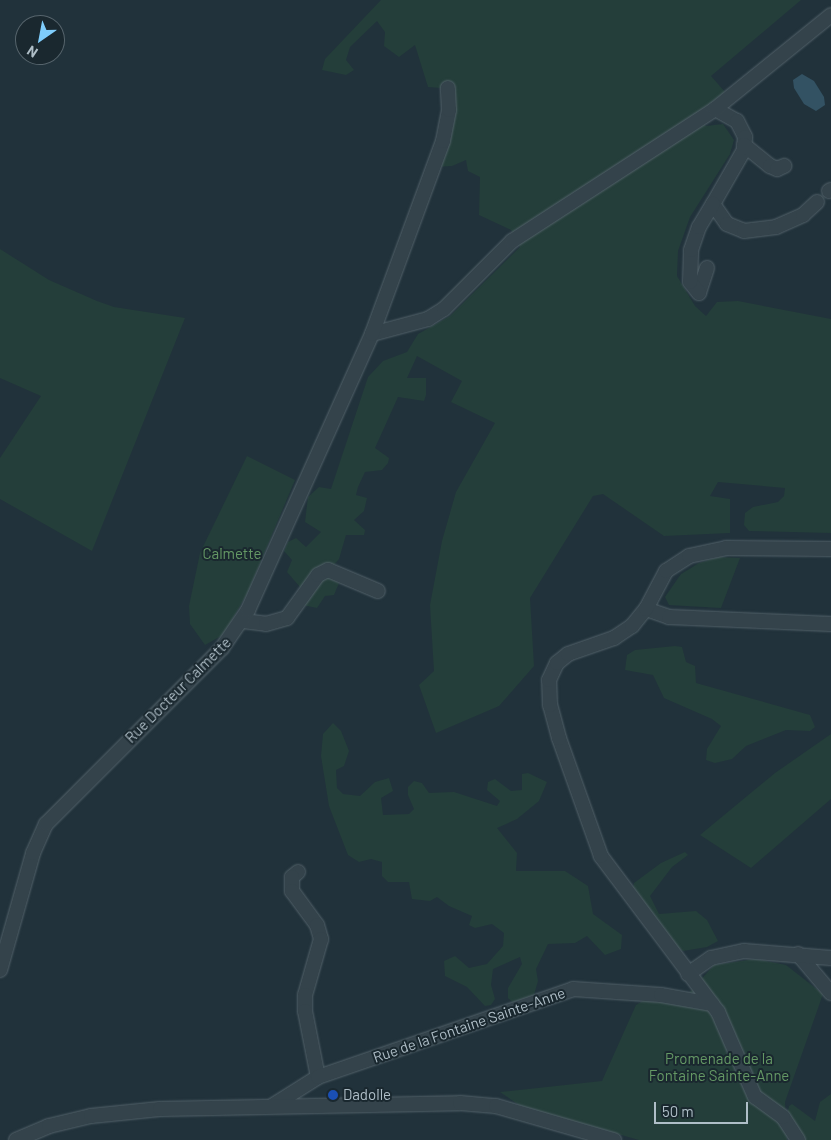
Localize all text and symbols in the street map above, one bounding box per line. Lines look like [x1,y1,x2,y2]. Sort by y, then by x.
north arrow [15,15,65,65]
text: N [24,42,41,62]
park label: Calmette [203,545,261,563]
street label: Rue Docteur Calmette [121,633,235,747]
street label: Rue de la Fontaine Sainte-Anne [370,984,568,1066]
park label: Promenade de la Fontaine Sainte-Anne [649,1049,789,1084]
place label: Dadolle [343,1086,391,1104]
marker: Dadolle [327,1089,339,1101]
scale bar [656,1092,750,1124]
text: 50 m [662,1102,694,1120]

